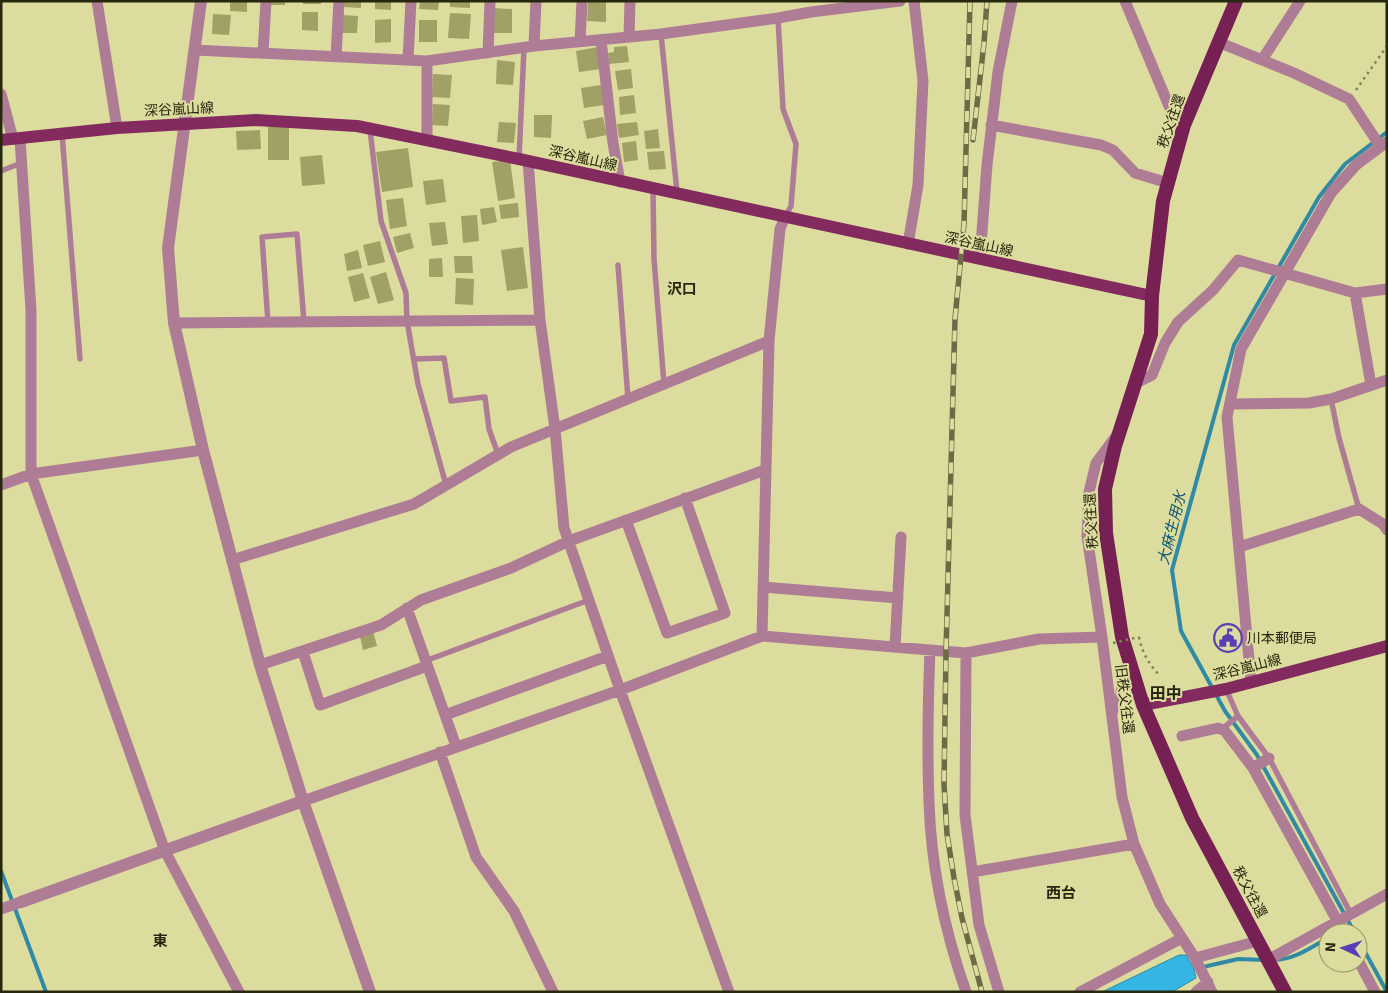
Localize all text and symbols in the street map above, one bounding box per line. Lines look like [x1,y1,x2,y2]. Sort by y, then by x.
street label: 秩父往還 [1154,92,1189,150]
street label: 深谷嵐山線 [144,99,214,120]
street label: 深谷嵐山線 [547,142,619,175]
street label: 深谷嵐山線 [943,229,1015,260]
district label: 沢口 [667,280,697,298]
water label: 大麻生用水 [1154,488,1190,567]
street label: 秩父往還 [1082,493,1101,549]
public building icon: 川本郵便局 [1213,623,1243,653]
place label: 川本郵便局 [1247,630,1317,647]
street label: 深谷嵐山線 [1211,651,1283,684]
street label: 旧秩父往還 [1112,663,1137,735]
district label: 田中 [1150,684,1182,704]
street label: 秩父往還 [1229,864,1270,921]
district label: 西台 [1046,884,1076,902]
north arrow [1318,923,1368,973]
district label: 東 [152,932,168,950]
text: N [1322,942,1339,953]

